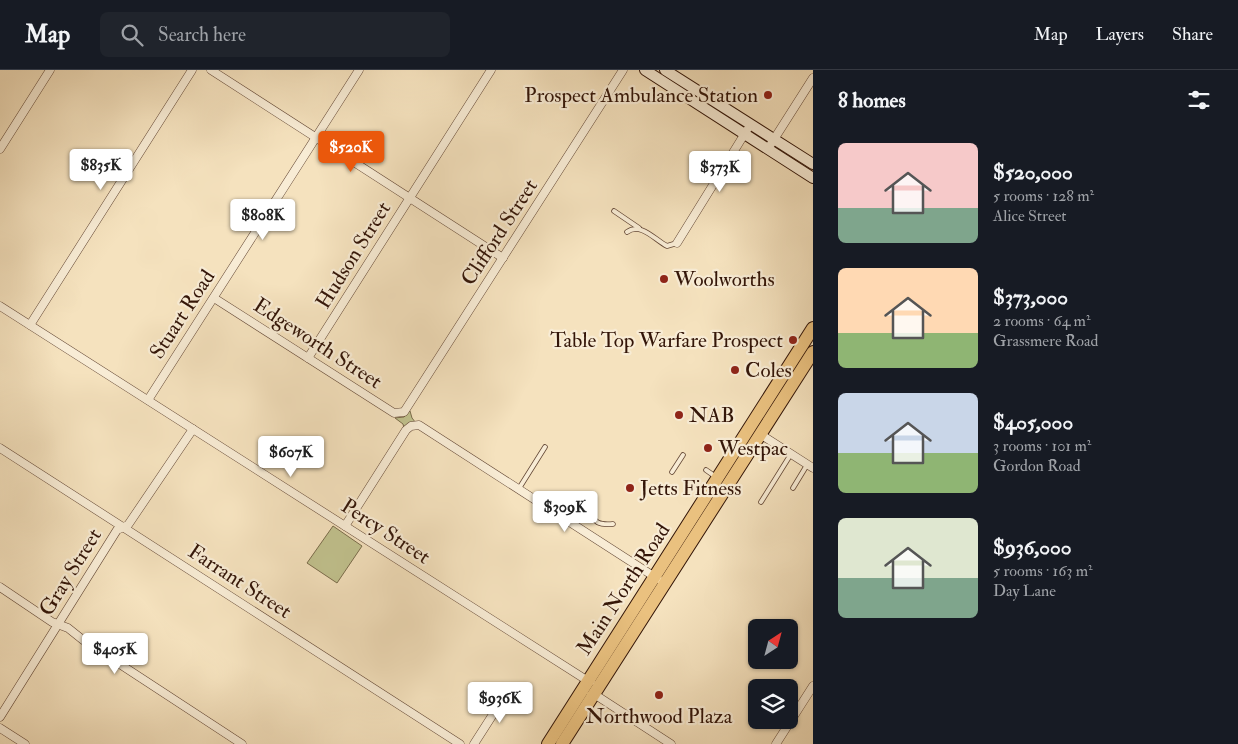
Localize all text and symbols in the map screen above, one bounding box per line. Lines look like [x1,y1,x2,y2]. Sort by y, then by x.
search box [100,12,450,57]
text: Map [25,19,70,50]
icon: search [118,21,146,49]
text: Search here [158,23,246,47]
text: Map [1034,23,1068,46]
text: Layers [1096,23,1144,46]
text: Share [1172,23,1213,46]
place label: Prospect Ambulance Station [524,82,758,109]
icon: filters [1185,86,1213,114]
text: 8 homes [838,87,906,114]
marker: Prospect Ambulance Station [762,89,774,101]
pin: $520K [316,131,386,173]
text: $520K [329,137,373,157]
pin: $835K [66,148,136,191]
pin: $373K [685,150,755,193]
text: $835K [81,155,121,175]
text: $373K [700,157,740,177]
text: $520,000 [993,159,1073,186]
icon: home [878,163,938,223]
street label: Clifford Street [455,174,544,291]
text: 5 rooms · 128 m² [993,186,1094,206]
street label: Hudson Street [310,196,397,314]
pin: $808K [228,198,298,241]
text: $808K [241,205,285,225]
text: Alice Street [993,206,1067,226]
street label: Stuart Road [144,264,222,364]
place label: Woolworths [673,266,775,293]
marker: Woolworths [658,273,670,285]
text: $373,000 [993,284,1068,311]
icon: home [878,288,938,348]
street label: Edgeworth Street [248,292,387,395]
text: 2 rooms · 64 m² [993,311,1091,331]
place label: Table Top Warfare Prospect [550,327,783,354]
text: Grassmere Road [993,331,1098,351]
marker: Table Top Warfare Prospect [787,334,799,346]
place label: Coles [745,357,792,384]
marker: Coles [729,364,741,376]
place label: NAB [689,402,735,429]
marker: NAB [673,409,685,421]
text: $405,000 [993,409,1073,436]
icon: home [878,413,938,473]
place label: Westpac [717,435,789,462]
pin: $607K [256,436,326,478]
text: 3 rooms · 101 m² [993,436,1091,456]
text: $607K [269,442,313,462]
marker: Westpac [702,442,714,454]
text: Gordon Road [993,456,1081,476]
place label: Jetts Fitness [639,475,741,502]
marker: Jetts Fitness [624,482,636,494]
pin: $309K [530,490,600,533]
street label: Percy Street [336,493,436,570]
text: $309K [544,497,586,517]
street label: Main North Road [571,518,677,660]
street label: Gray Street [33,523,108,621]
text: $936,000 [993,534,1072,561]
street label: Farrant Street [183,538,297,625]
icon: home [878,538,938,598]
text: 5 rooms · 163 m² [993,561,1093,581]
text: Day Lane [993,581,1056,601]
north arrow [748,619,798,669]
map controls [748,619,798,729]
pin: $405K [80,632,150,675]
text: $405K [93,639,137,659]
button: layers [748,679,798,729]
pin: $936K [465,682,535,724]
text: $936K [479,688,521,708]
marker: Northwood Plaza [653,689,665,701]
place label: Northwood Plaza [586,703,733,730]

